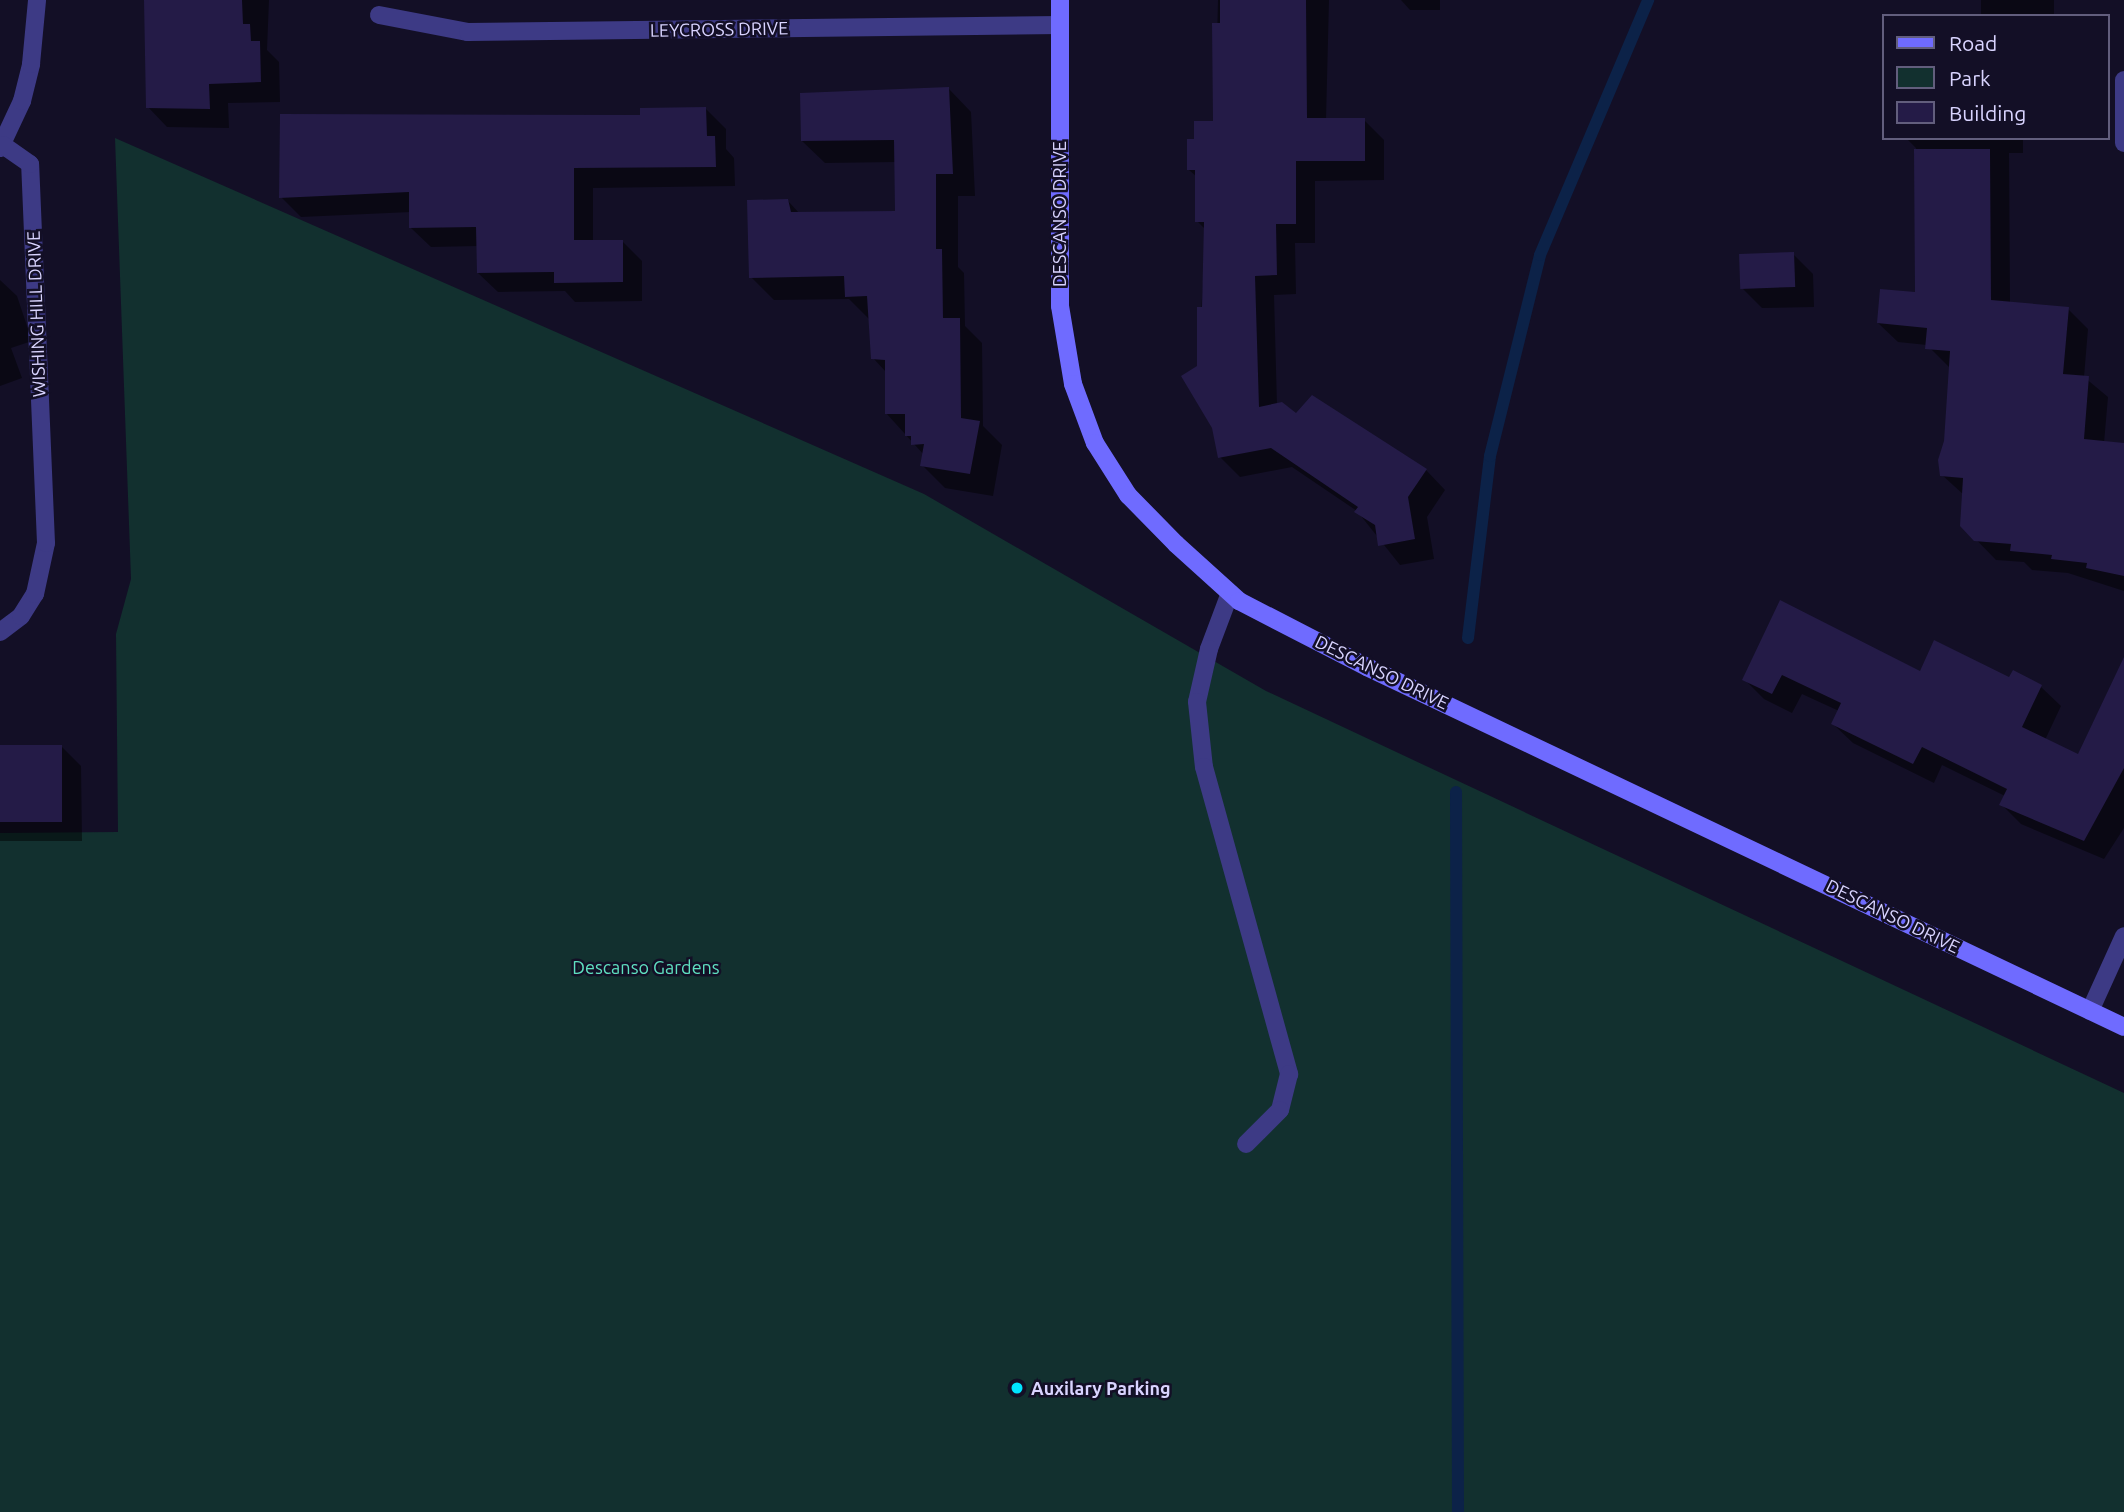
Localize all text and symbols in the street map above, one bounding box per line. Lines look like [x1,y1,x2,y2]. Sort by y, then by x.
legend [1882,14,2110,140]
street label: LEYCROSS DRIVE [650,17,788,41]
text: Road [1949,31,1997,55]
text: Park [1949,66,1991,90]
text: Building [1949,101,2026,125]
street label: DESCANSO DRIVE [1048,141,1070,287]
street label: WISHING HILL DRIVE [22,230,50,398]
street label: DESCANSO DRIVE [1312,630,1452,714]
street label: DESCANSO DRIVE [1823,874,1963,958]
park label: Descanso Gardens [572,956,720,978]
place label: Auxilary Parking [1031,1377,1171,1399]
marker: Auxilary Parking [1009,1380,1025,1396]

